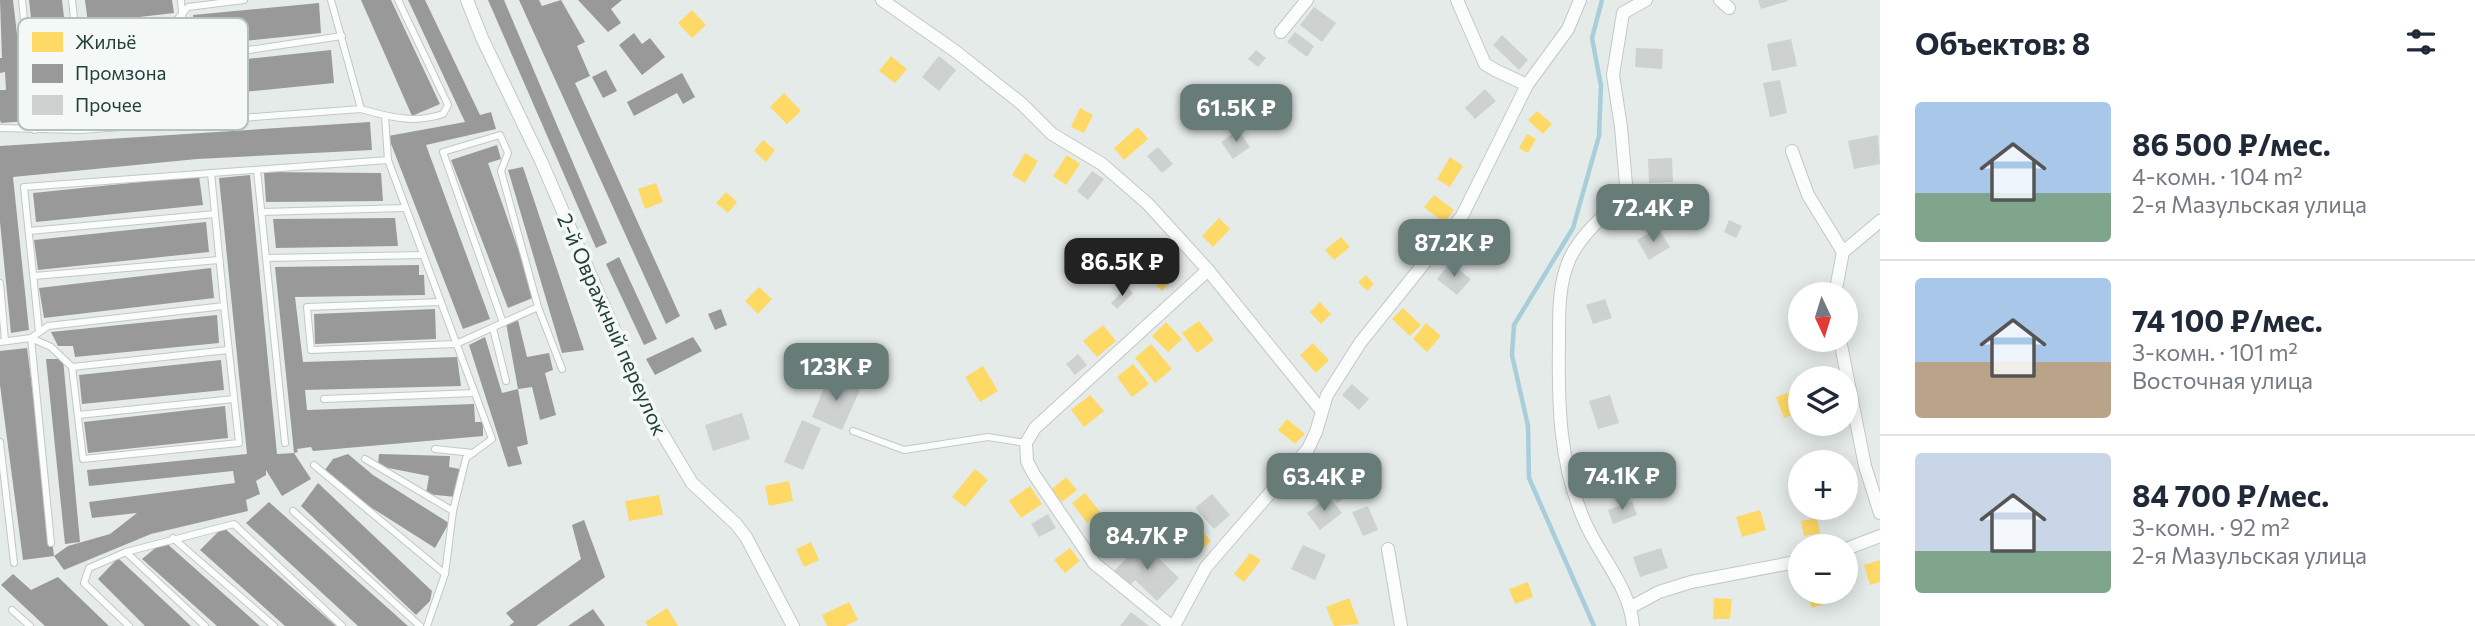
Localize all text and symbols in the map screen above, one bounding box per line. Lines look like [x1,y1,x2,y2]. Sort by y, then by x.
legend [18,18,248,130]
icon: filters [2402,23,2440,61]
text: Объектов: 8 [1915,24,2090,61]
text: Жильё [75,30,136,53]
text: Промзона [75,61,166,84]
pin: 61.5K ₽ [1171,85,1301,144]
text: Прочее [75,93,142,116]
text: 61.5K ₽ [1196,93,1276,121]
text: 86 500 ₽/мес. [2132,125,2331,162]
icon: home [1971,130,2055,214]
text: 4-комн. · 104 m² [2132,162,2302,190]
pin: 72.4K ₽ [1588,184,1718,244]
text: 2-я Мазульская улица [2132,190,2367,218]
text: 72.4K ₽ [1612,193,1694,221]
street label: 2-й Овражный переулок [553,209,673,439]
pin: 87.2K ₽ [1389,219,1519,279]
text: 87.2K ₽ [1414,228,1494,256]
pin: 86.5K ₽ [1057,238,1187,298]
text: 86.5K ₽ [1080,247,1164,275]
north arrow [1788,282,1858,352]
map controls [1788,282,1858,604]
text: 74 100 ₽/мес. [2132,301,2323,338]
icon: home [1971,306,2055,390]
text: 3-комн. · 101 m² [2132,338,2298,366]
pin: 123K ₽ [779,344,893,403]
text: 123K ₽ [800,352,872,380]
button: layers [1788,366,1858,436]
text: Восточная улица [2132,366,2313,394]
button: + [1788,450,1858,520]
pin: 74.1K ₽ [1557,452,1687,512]
pin: 63.4K ₽ [1259,454,1389,513]
text: 74.1K ₽ [1584,461,1660,489]
text: 63.4K ₽ [1283,462,1365,490]
text: 84 700 ₽/мес. [2132,476,2329,513]
icon: home [1971,481,2055,565]
pin: 84.7K ₽ [1082,512,1212,572]
text: 3-комн. · 92 m² [2132,513,2290,541]
text: 84.7K ₽ [1106,521,1188,549]
button: − [1788,534,1858,604]
text: 2-я Мазульская улица [2132,541,2367,569]

